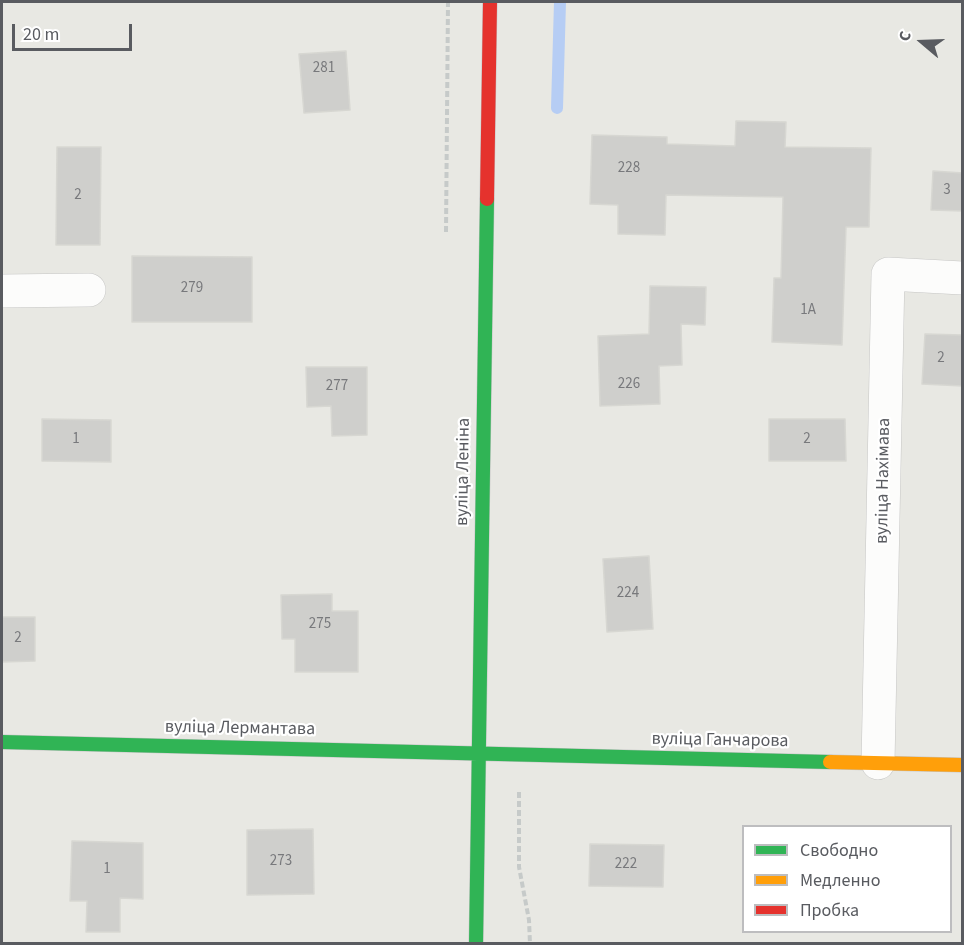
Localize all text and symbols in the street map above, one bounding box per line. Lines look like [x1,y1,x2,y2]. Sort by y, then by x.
scale bar [15,12,135,50]
north arrow [892,12,952,72]
text: 20 m [23,22,59,47]
text: С [893,28,917,44]
house number: 281 [313,60,335,78]
house number: 228 [618,160,640,178]
house number: 3 [943,182,951,200]
house number: 2 [74,187,82,205]
house number: 279 [181,280,203,298]
house number: 1А [800,302,816,320]
house number: 2 [937,350,945,368]
house number: 226 [618,376,640,394]
house number: 277 [326,378,348,396]
street label: вуліца Леніна [452,418,476,526]
street label: вуліца Нахімава [872,418,896,544]
house number: 1 [72,431,80,449]
house number: 2 [803,431,811,449]
house number: 224 [617,585,639,603]
house number: 275 [309,616,331,634]
house number: 2 [14,630,22,648]
street label: вуліца Лермантава [165,717,315,741]
street label: вуліца Ганчарова [651,729,789,753]
legend [742,825,952,933]
text: Свободно [800,838,878,863]
house number: 273 [270,853,292,871]
house number: 222 [615,856,637,874]
house number: 1 [103,861,111,879]
text: Медленно [800,868,880,893]
text: Пробка [800,898,859,923]

